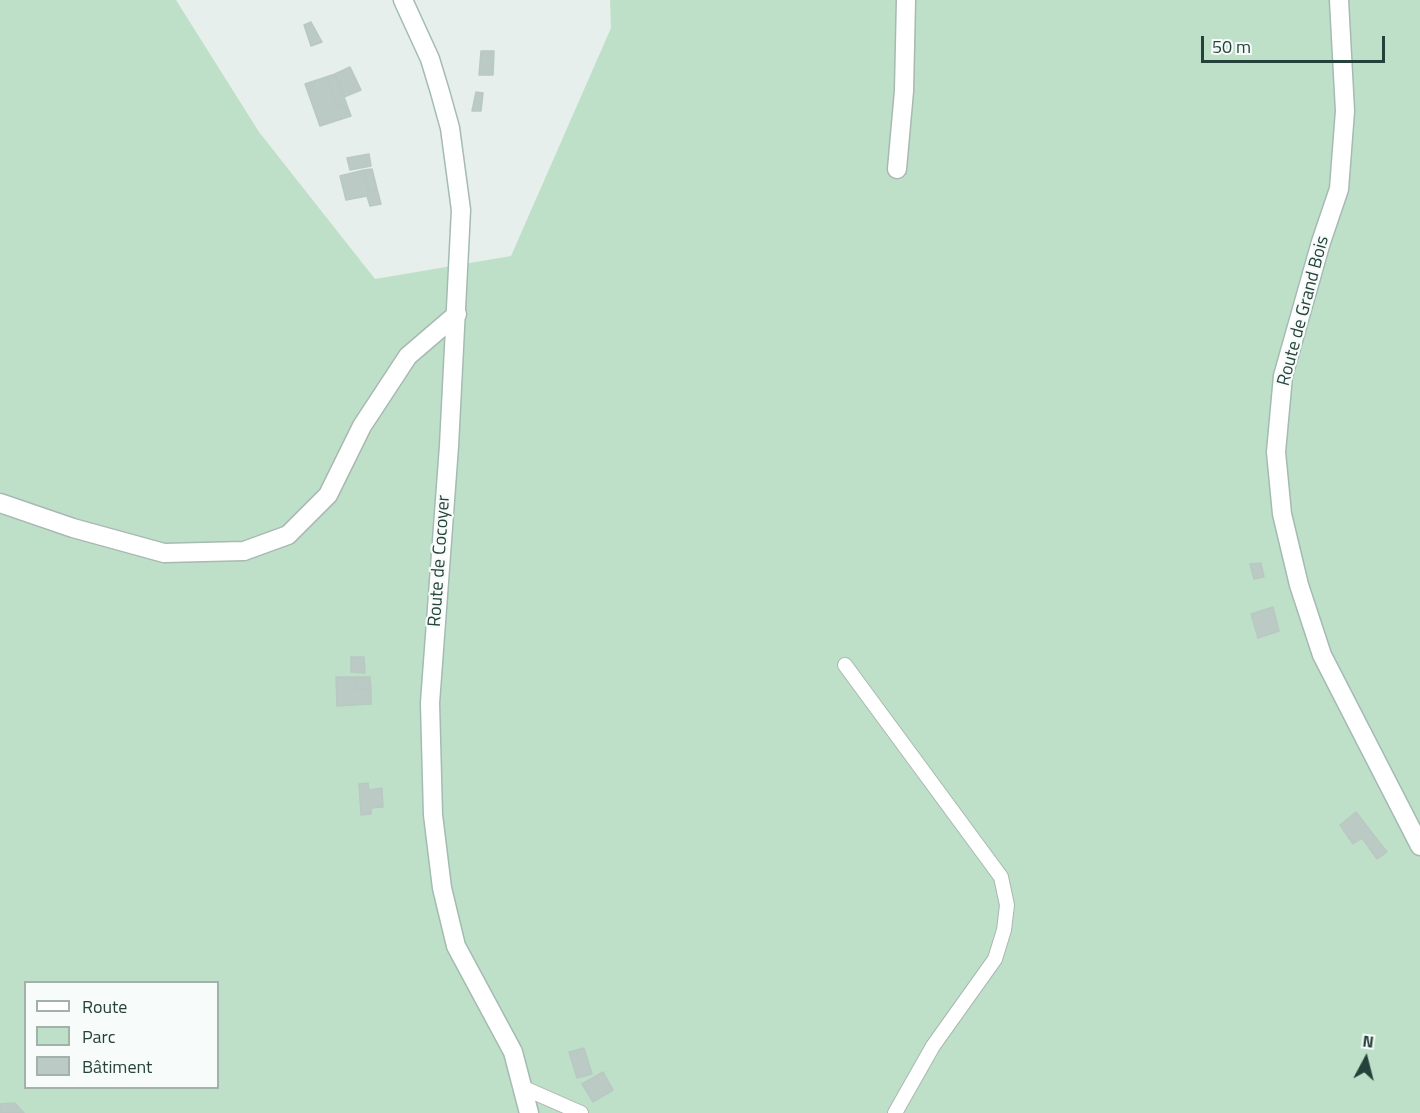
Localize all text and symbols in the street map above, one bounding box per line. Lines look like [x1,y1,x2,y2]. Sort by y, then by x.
scale bar [1204,24,1388,62]
text: 50 m [1212,33,1251,60]
street label: Route de Grand Bois [1274,234,1334,388]
street label: Route de Cocoyer [425,494,455,628]
legend [24,981,219,1089]
text: Route [82,993,127,1020]
text: Parc [82,1023,116,1050]
north arrow [1336,1029,1396,1089]
text: N [1361,1029,1375,1054]
text: Bâtiment [82,1053,152,1080]

